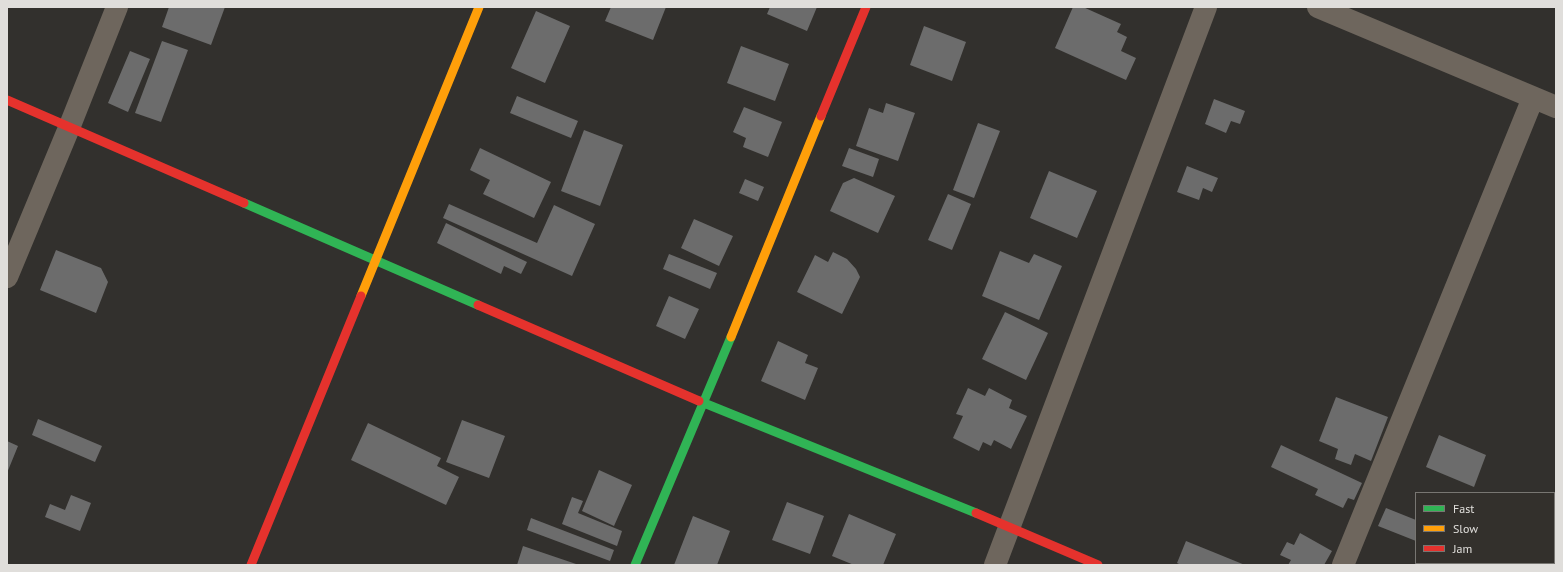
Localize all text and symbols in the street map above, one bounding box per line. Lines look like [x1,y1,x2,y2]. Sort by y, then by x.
legend [1415,492,1555,564]
text: Fast [1453,501,1474,516]
text: Slow [1453,521,1478,536]
text: Jam [1453,541,1472,556]

